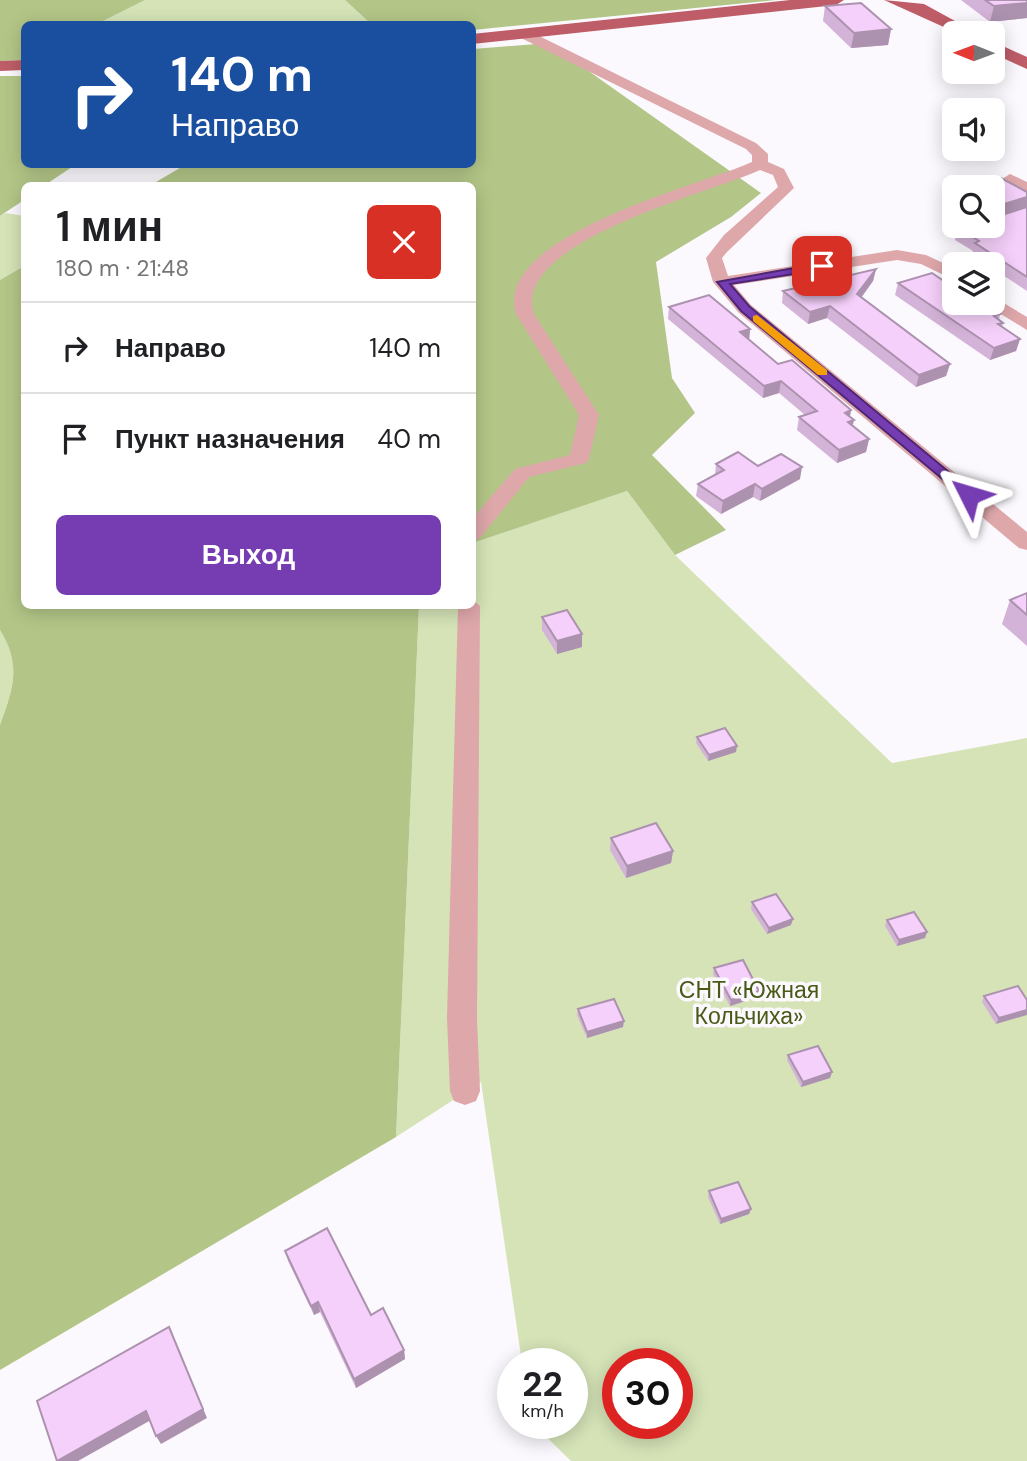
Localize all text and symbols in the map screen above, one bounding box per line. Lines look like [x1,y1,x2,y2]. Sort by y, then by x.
north arrow [942,21,1004,84]
map controls [942,21,1005,315]
text: 140 m [171,42,313,106]
icon: right [56,49,147,140]
button: sound [942,98,1005,161]
text: Направо [171,104,299,146]
button: search [942,175,1005,238]
text: 1 мин [56,199,163,254]
button: close [367,205,441,279]
pin [792,236,852,296]
icon: arrive [803,247,841,285]
button: layers [942,252,1005,315]
text: 180 m · 21:48 [56,253,189,283]
icon: right [56,329,94,367]
text: Направо [115,331,226,365]
text: 140 m [369,331,441,365]
icon: arrive [56,420,94,458]
text: Пункт назначения [115,422,345,456]
text: 40 m [377,422,441,456]
position arrow [932,458,1006,532]
button: Выход [56,515,441,595]
park label: СНТ «Южная Кольчиха» [679,975,819,1031]
speed limit sign: 30 [602,1348,693,1439]
text: 22 [522,1361,563,1407]
text: km/h [521,1399,564,1423]

